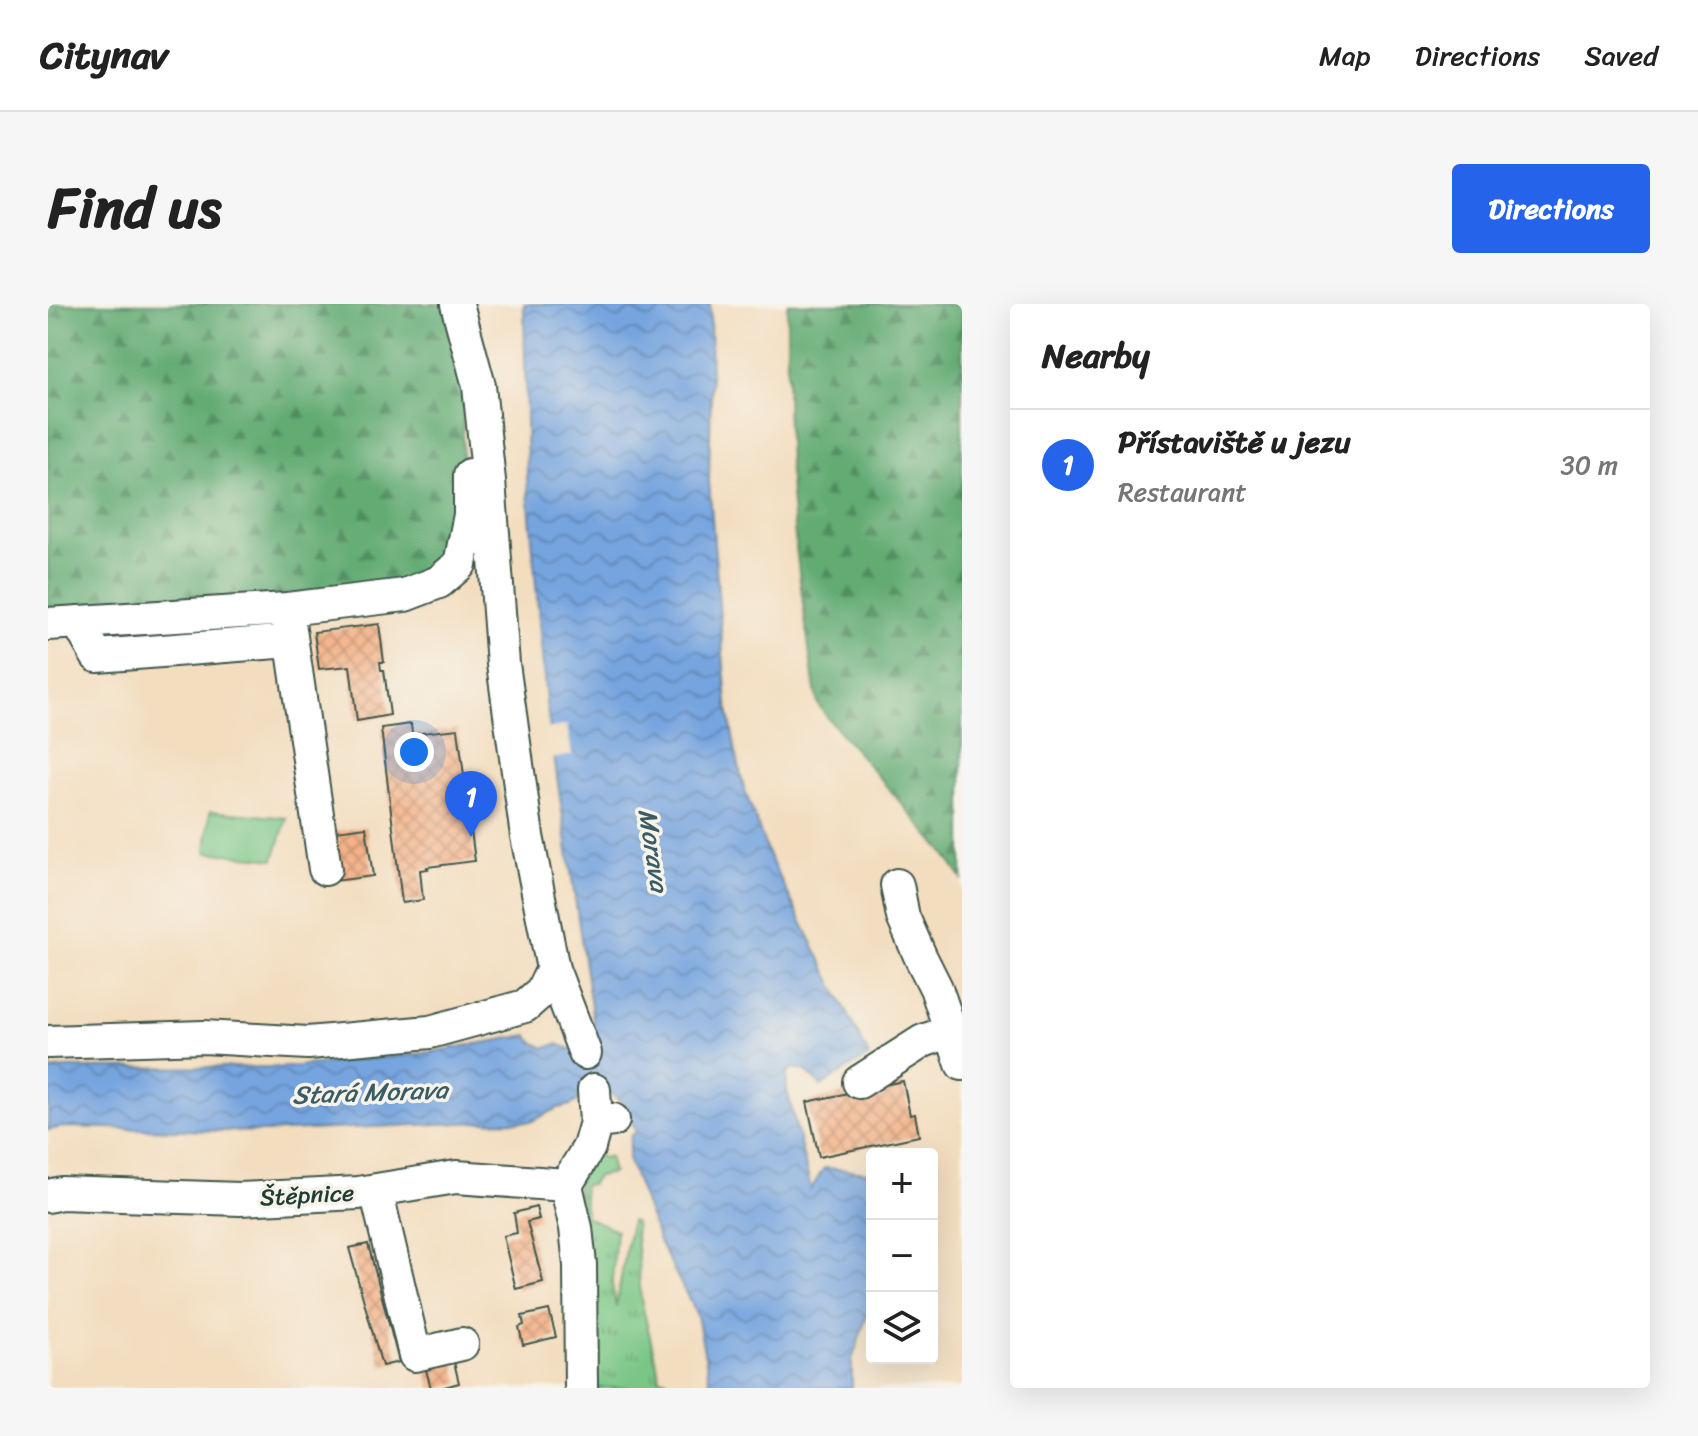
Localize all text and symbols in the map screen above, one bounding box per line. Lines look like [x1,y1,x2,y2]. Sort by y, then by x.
text: Citynav [40,22,168,89]
text: Map [1319,31,1371,80]
text: Directions [1415,31,1540,80]
text: Saved [1584,31,1658,80]
text: Find us [48,159,221,258]
button: Directions [1452,164,1650,253]
text: Nearby [1042,326,1150,386]
text: Přístaviště u jezu [1118,415,1351,469]
text: 1 [1062,442,1074,488]
text: 30 m [1561,442,1618,488]
text: Restaurant [1118,469,1247,515]
your location [394,732,434,772]
pin: 1 [445,771,497,837]
water label: Morava [625,805,684,898]
water label: Stará Morava [291,1066,450,1118]
map controls [866,1148,938,1364]
button: + [866,1148,938,1220]
street label: Štěpnice [259,1172,355,1218]
button: − [866,1220,938,1292]
button: layers [866,1292,938,1364]

